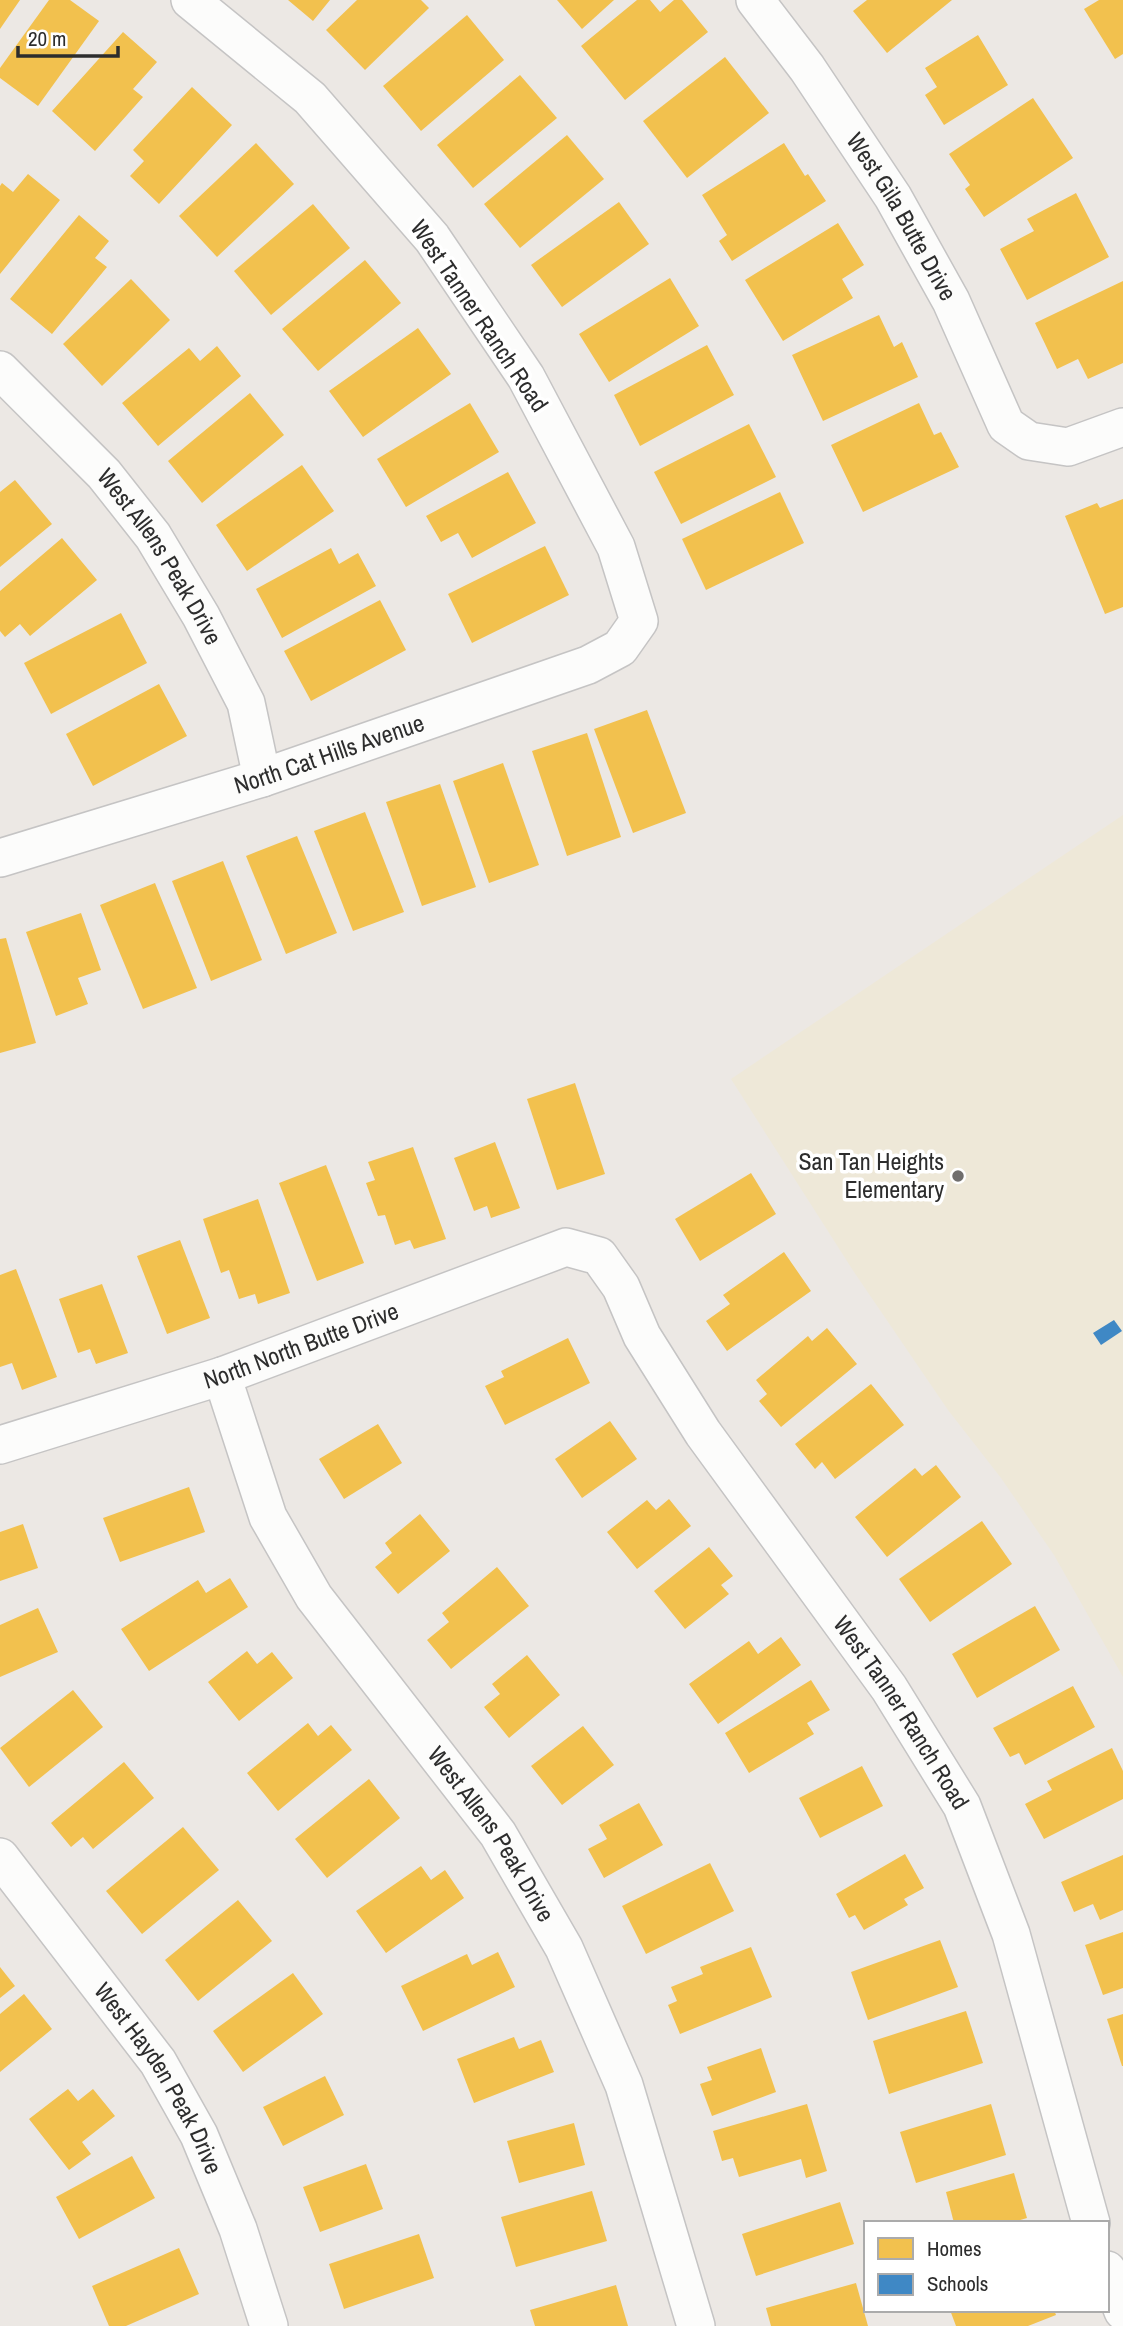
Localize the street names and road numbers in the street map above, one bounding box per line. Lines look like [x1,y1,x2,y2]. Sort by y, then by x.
street label: West Gila Butte Drive [840,126,965,306]
street label: West Tanner Ranch Road [404,213,556,418]
street label: West Allens Peak Drive [90,461,230,650]
street label: North Cat Hills Avenue [230,706,428,801]
street label: North North Butte Drive [199,1294,403,1396]
street label: West Tanner Ranch Road [827,1609,977,1815]
street label: West Allens Peak Drive [421,1740,562,1927]
street label: West Hayden Peak Drive [87,1975,230,2178]

